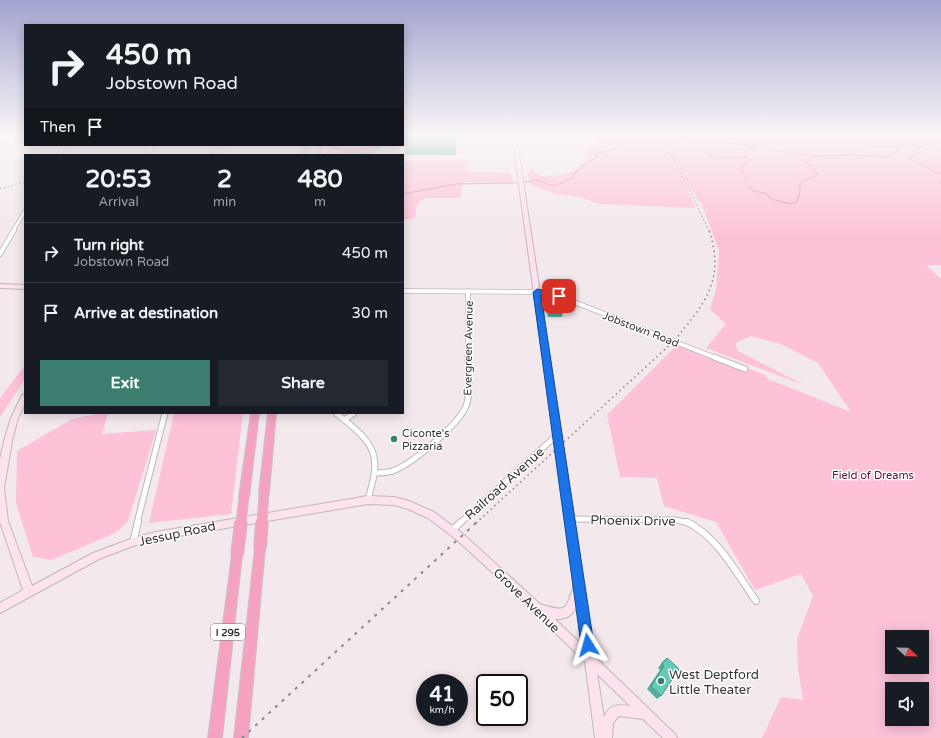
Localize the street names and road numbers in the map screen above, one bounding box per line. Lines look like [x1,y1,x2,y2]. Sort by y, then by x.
street label: Evergreen Avenue [461,300,476,396]
street label: Jobstown Road [601,309,681,350]
street label: Railroad Avenue [462,444,548,524]
street label: Phoenix Drive [590,512,676,530]
street label: Jessup Road [137,518,217,550]
street label: Grove Avenue [490,565,563,637]
road number: I 295 [211,624,245,640]

